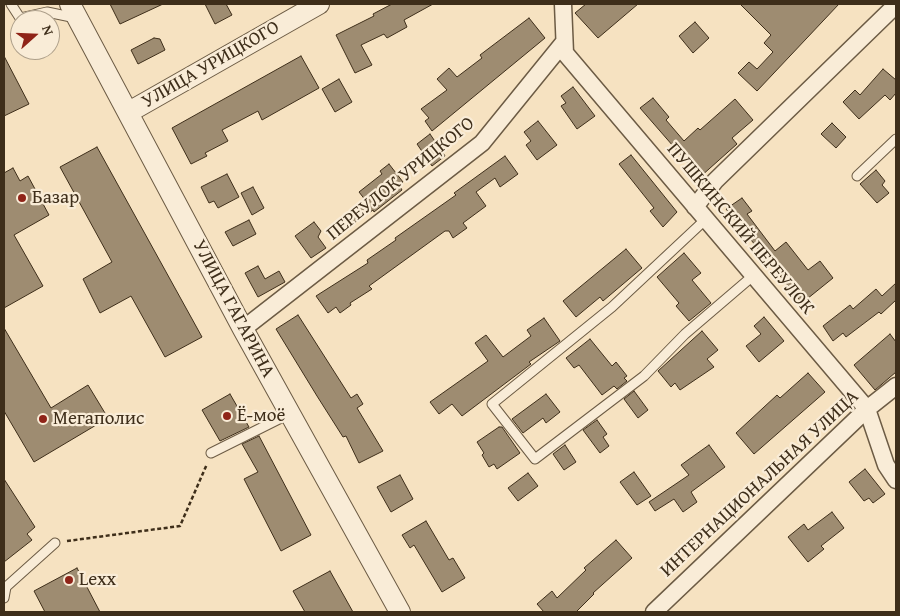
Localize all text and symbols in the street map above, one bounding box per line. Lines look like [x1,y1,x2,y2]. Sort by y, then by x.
north arrow [10,10,60,60]
street label: УЛИЦА УРИЦКОГО [138,16,284,114]
text: N [37,22,59,38]
street label: ПЕРЕУЛОК УРИЦКОГО [323,112,479,246]
street label: ПУШКИНСКИЙ ПЕРЕУЛОК [661,139,819,319]
place label: Базар [32,187,79,209]
marker: Базар [16,192,28,204]
street label: УЛИЦА ГАГАРИНА [187,236,279,382]
street label: ИНТЕРНАЦИОНАЛЬНАЯ УЛИЦА [656,386,864,582]
place label: Ё-моё [237,405,285,427]
place label: Мегаполис [53,408,145,430]
marker: Ё-моё [221,410,233,422]
marker: Мегаполис [37,413,49,425]
place label: Lexx [79,569,116,591]
marker: Lexx [63,574,75,586]

